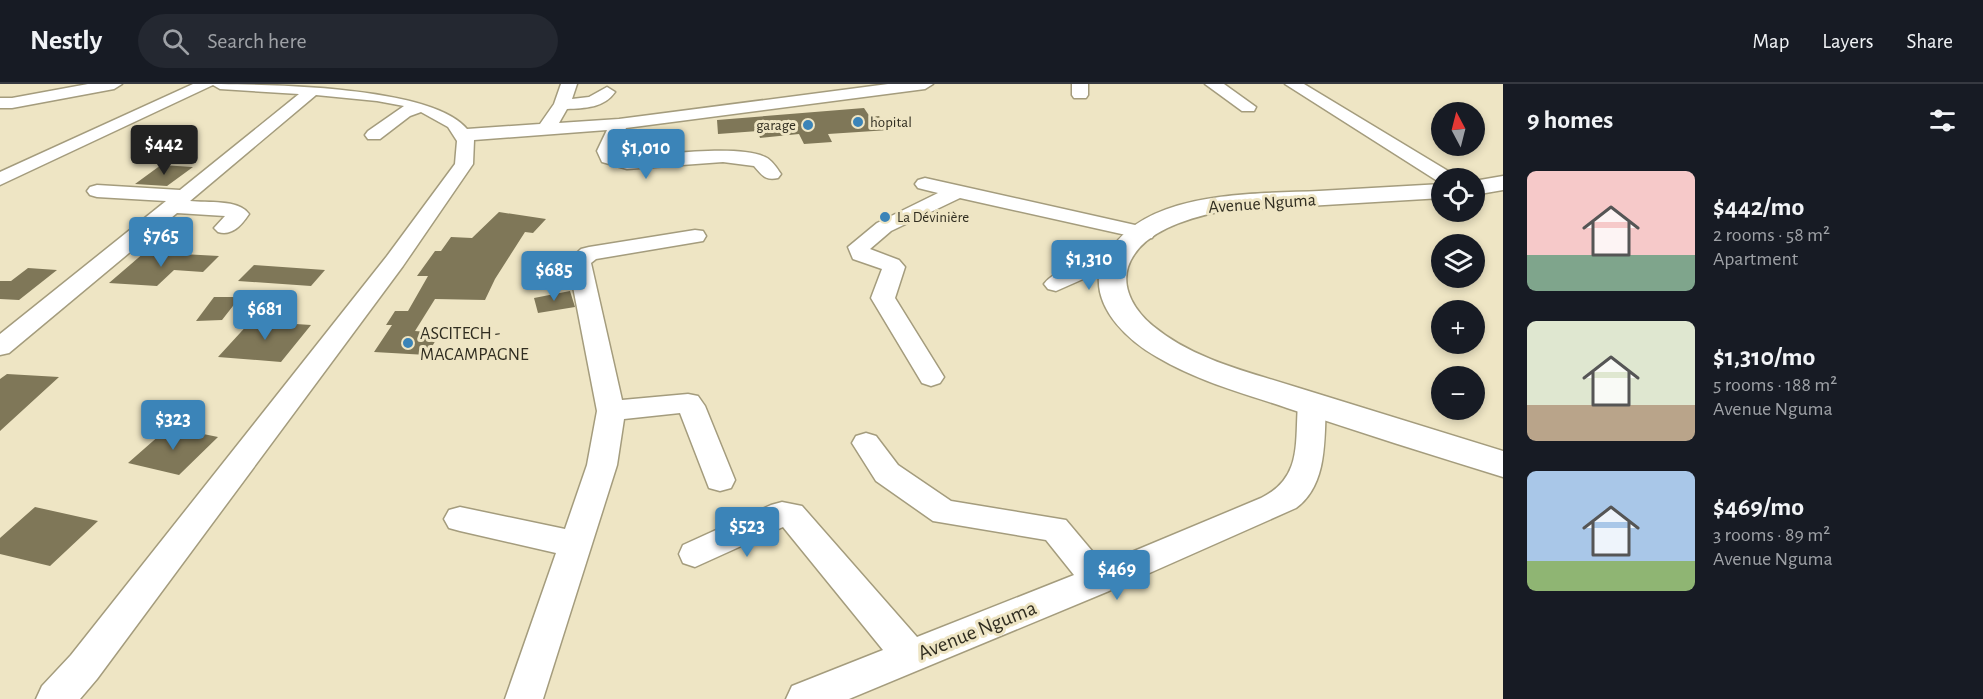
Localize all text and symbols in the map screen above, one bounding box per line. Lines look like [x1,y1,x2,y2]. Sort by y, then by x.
search box [138,14,558,68]
icon: search [159,25,192,58]
text: Nestly [30,27,102,55]
text: Search here [207,30,307,52]
text: Map [1753,31,1789,52]
text: Layers [1822,31,1873,52]
text: Share [1906,31,1953,52]
north arrow [1431,102,1485,156]
map controls [1431,102,1485,420]
icon: filters [1926,104,1959,137]
text: 9 homes [1527,107,1613,133]
marker: hopital [851,115,865,129]
place label: hopital [870,115,912,130]
place label: garage [756,118,796,133]
marker: garage [801,118,815,132]
pin: $442 [128,125,200,176]
pin: $1,010 [597,129,695,180]
text: $442 [145,134,183,154]
text: $1,010 [622,138,670,158]
button: locate [1431,168,1485,222]
street label: Avenue Nguma [1208,191,1316,217]
text: $442/mo [1713,194,1804,220]
icon: home [1575,195,1647,267]
marker: La Dévinière [878,210,892,224]
place label: La Dévinière [897,210,969,225]
pin: $765 [125,217,197,268]
text: 2 rooms · 58 m² [1713,225,1830,245]
text: $765 [143,226,179,246]
button: layers [1431,234,1485,288]
pin: $1,310 [1040,240,1138,291]
text: $1,310 [1065,249,1113,269]
text: Apartment [1713,249,1798,269]
pin: $685 [518,251,590,302]
text: $685 [535,260,573,280]
pin: $681 [229,290,301,341]
text: $681 [247,299,283,319]
button: + [1431,300,1485,354]
place label: ASCITECH - MACAMPAGNE [420,325,529,364]
marker: ASCITECH - MACAMPAGNE [401,336,415,350]
text: $1,310/mo [1713,344,1815,370]
icon: home [1575,345,1647,417]
button: − [1431,366,1485,420]
text: 5 rooms · 188 m² [1713,375,1837,395]
text: Avenue Nguma [1713,399,1833,419]
pin: $323 [137,400,209,451]
text: $323 [155,409,191,429]
text: $469/mo [1713,494,1804,520]
icon: home [1575,495,1647,567]
pin: $523 [711,507,783,558]
text: $523 [729,516,765,536]
text: 3 rooms · 89 m² [1713,525,1830,545]
text: Avenue Nguma [1713,549,1833,569]
pin: $469 [1081,550,1153,601]
text: $469 [1098,559,1136,579]
street label: Avenue Nguma [915,597,1040,664]

